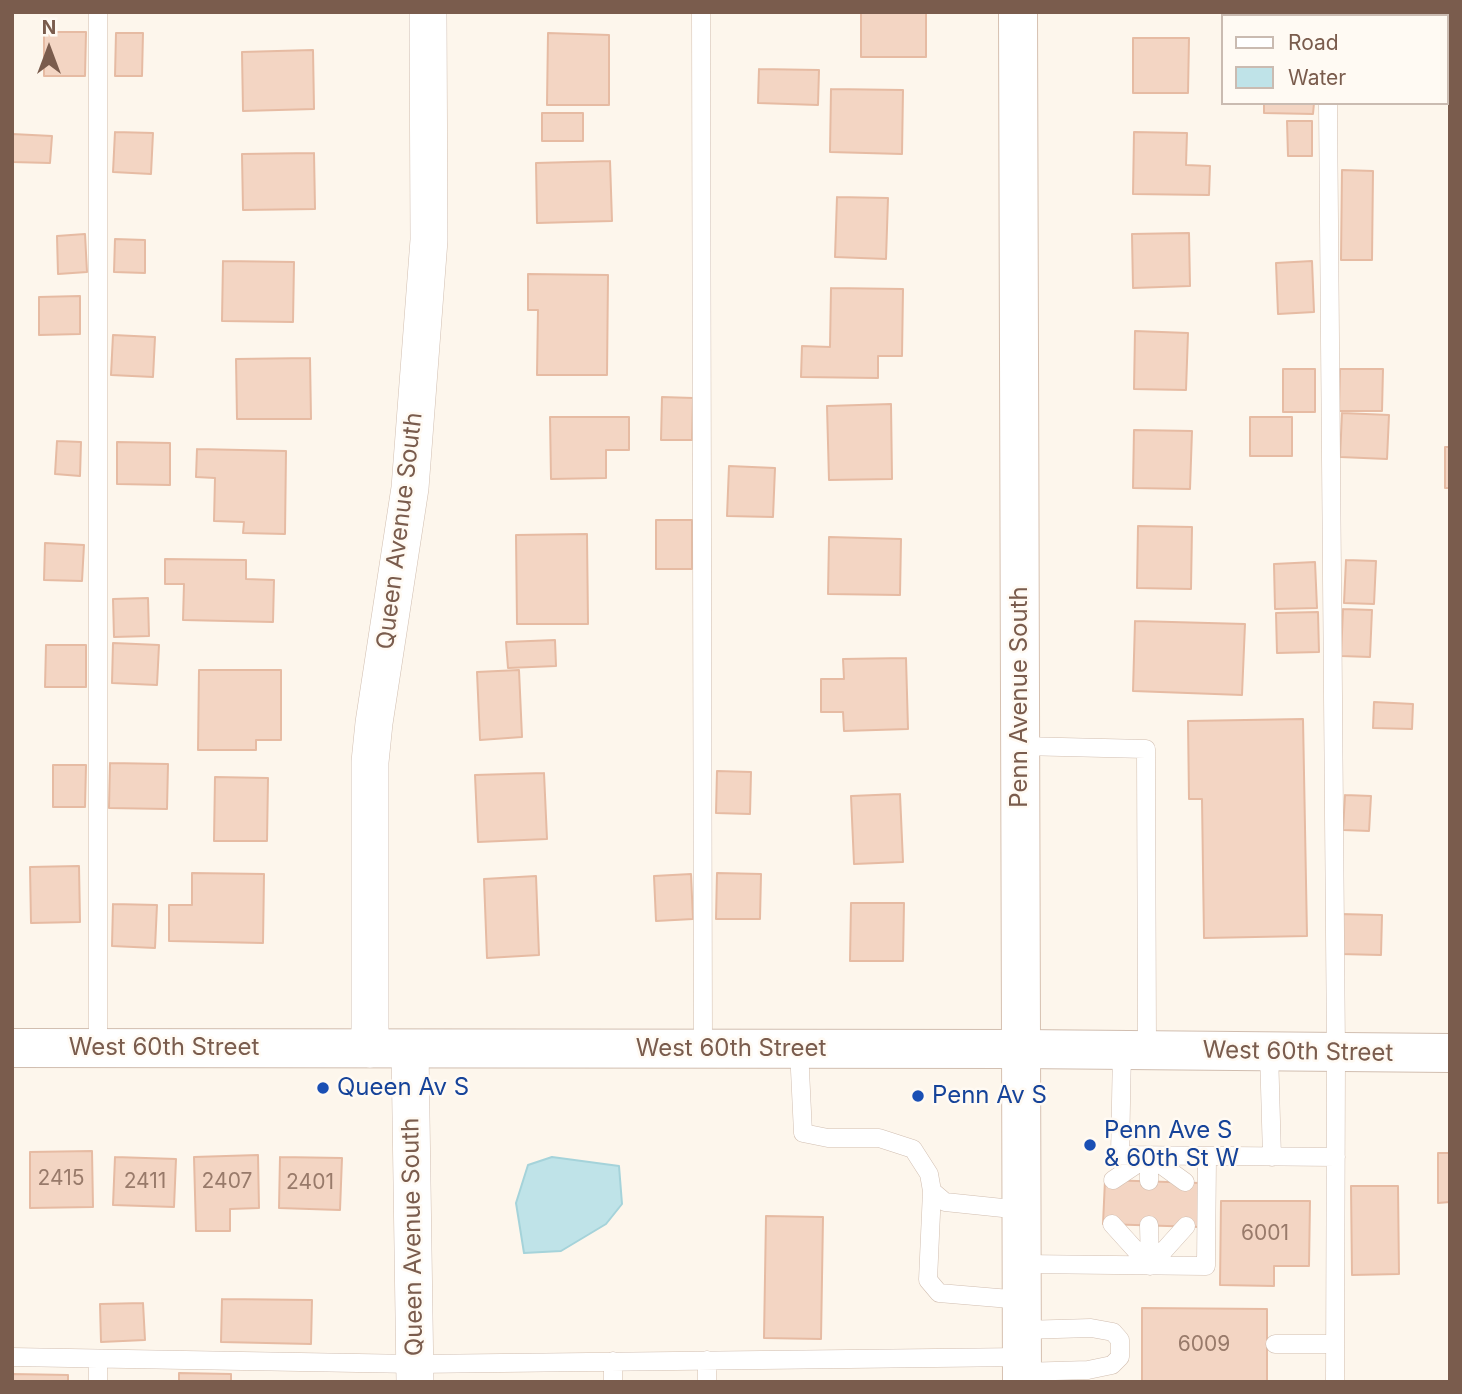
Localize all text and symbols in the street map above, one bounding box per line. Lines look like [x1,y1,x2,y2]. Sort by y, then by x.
north arrow [14,14,84,84]
legend [1220,14,1448,105]
text: N [42,16,56,39]
text: Road [1288,30,1339,55]
text: Water [1288,65,1346,90]
street label: Queen Avenue South [371,411,429,651]
street label: Penn Avenue South [1006,586,1034,808]
street label: West 60th Street [69,1034,259,1062]
street label: West 60th Street [636,1035,826,1063]
street label: West 60th Street [1202,1036,1394,1068]
place label: Queen Av S [337,1074,469,1102]
marker: Queen Av S [315,1080,331,1096]
place label: Penn Av S [932,1082,1047,1110]
marker: Penn Av S [910,1088,926,1104]
street label: Queen Avenue South [397,1117,429,1357]
place label: Penn Ave S & 60th St W [1104,1117,1239,1173]
marker: Penn Ave S & 60th St W [1082,1137,1098,1153]
house number: 2415 [38,1166,84,1192]
house number: 2411 [124,1169,166,1195]
house number: 2407 [202,1169,252,1195]
house number: 2401 [286,1170,334,1196]
house number: 6001 [1241,1221,1289,1247]
house number: 6009 [1178,1332,1230,1358]

